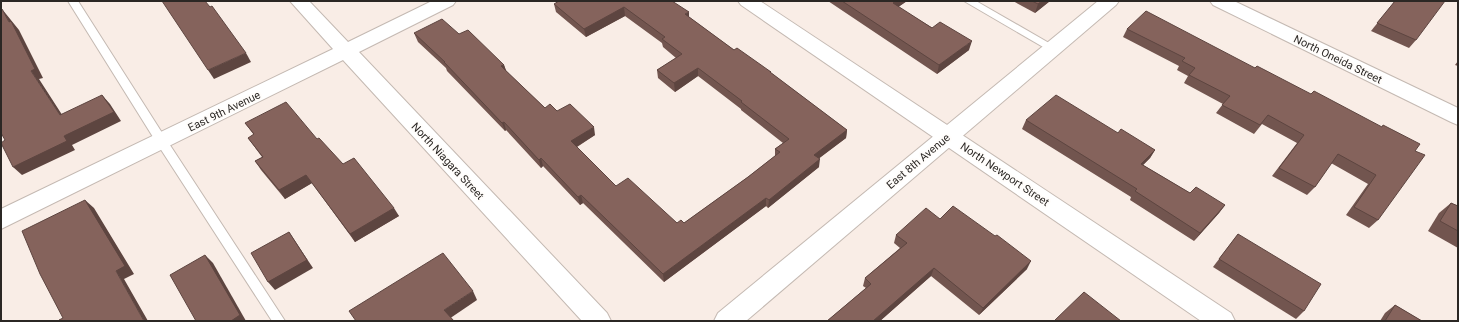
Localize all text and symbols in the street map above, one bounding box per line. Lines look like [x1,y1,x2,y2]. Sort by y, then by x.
street label: North Oneida Street [1292,32,1384,87]
street label: East 9th Avenue [186,88,263,135]
street label: North Niagara Street [409,120,487,203]
street label: East 8th Avenue [884,131,953,192]
street label: North Newport Street [958,140,1052,209]

